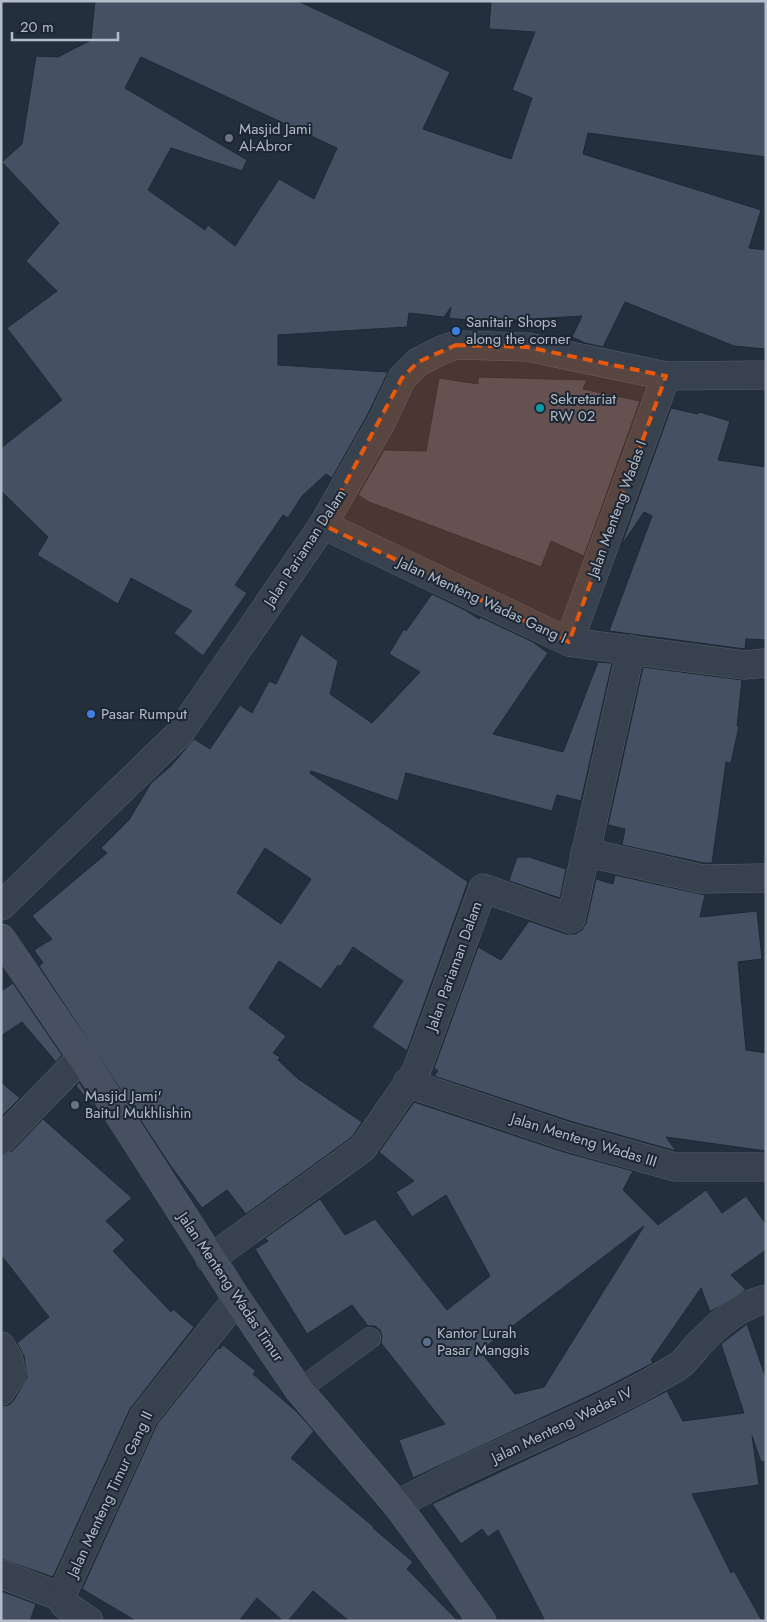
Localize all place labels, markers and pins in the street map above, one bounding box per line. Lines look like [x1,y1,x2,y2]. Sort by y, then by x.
place label: Masjid Jami Al-Abror [239,118,312,157]
marker: Masjid Jami Al-Abror [223,132,235,144]
place label: Sanitair Shops along the corner [466,311,572,350]
marker: Sanitair Shops along the corner [450,325,462,337]
place label: Sekretariat RW 02 [550,388,616,427]
marker: Sekretariat RW 02 [534,402,546,414]
place label: Pasar Rumput [101,703,187,725]
marker: Pasar Rumput [85,708,97,720]
place label: Masjid Jami' Baitul Mukhlishin [85,1085,191,1124]
marker: Masjid Jami' Baitul Mukhlishin [69,1099,81,1111]
place label: Kantor Lurah Pasar Manggis [437,1322,529,1361]
marker: Kantor Lurah Pasar Manggis [421,1336,433,1348]

